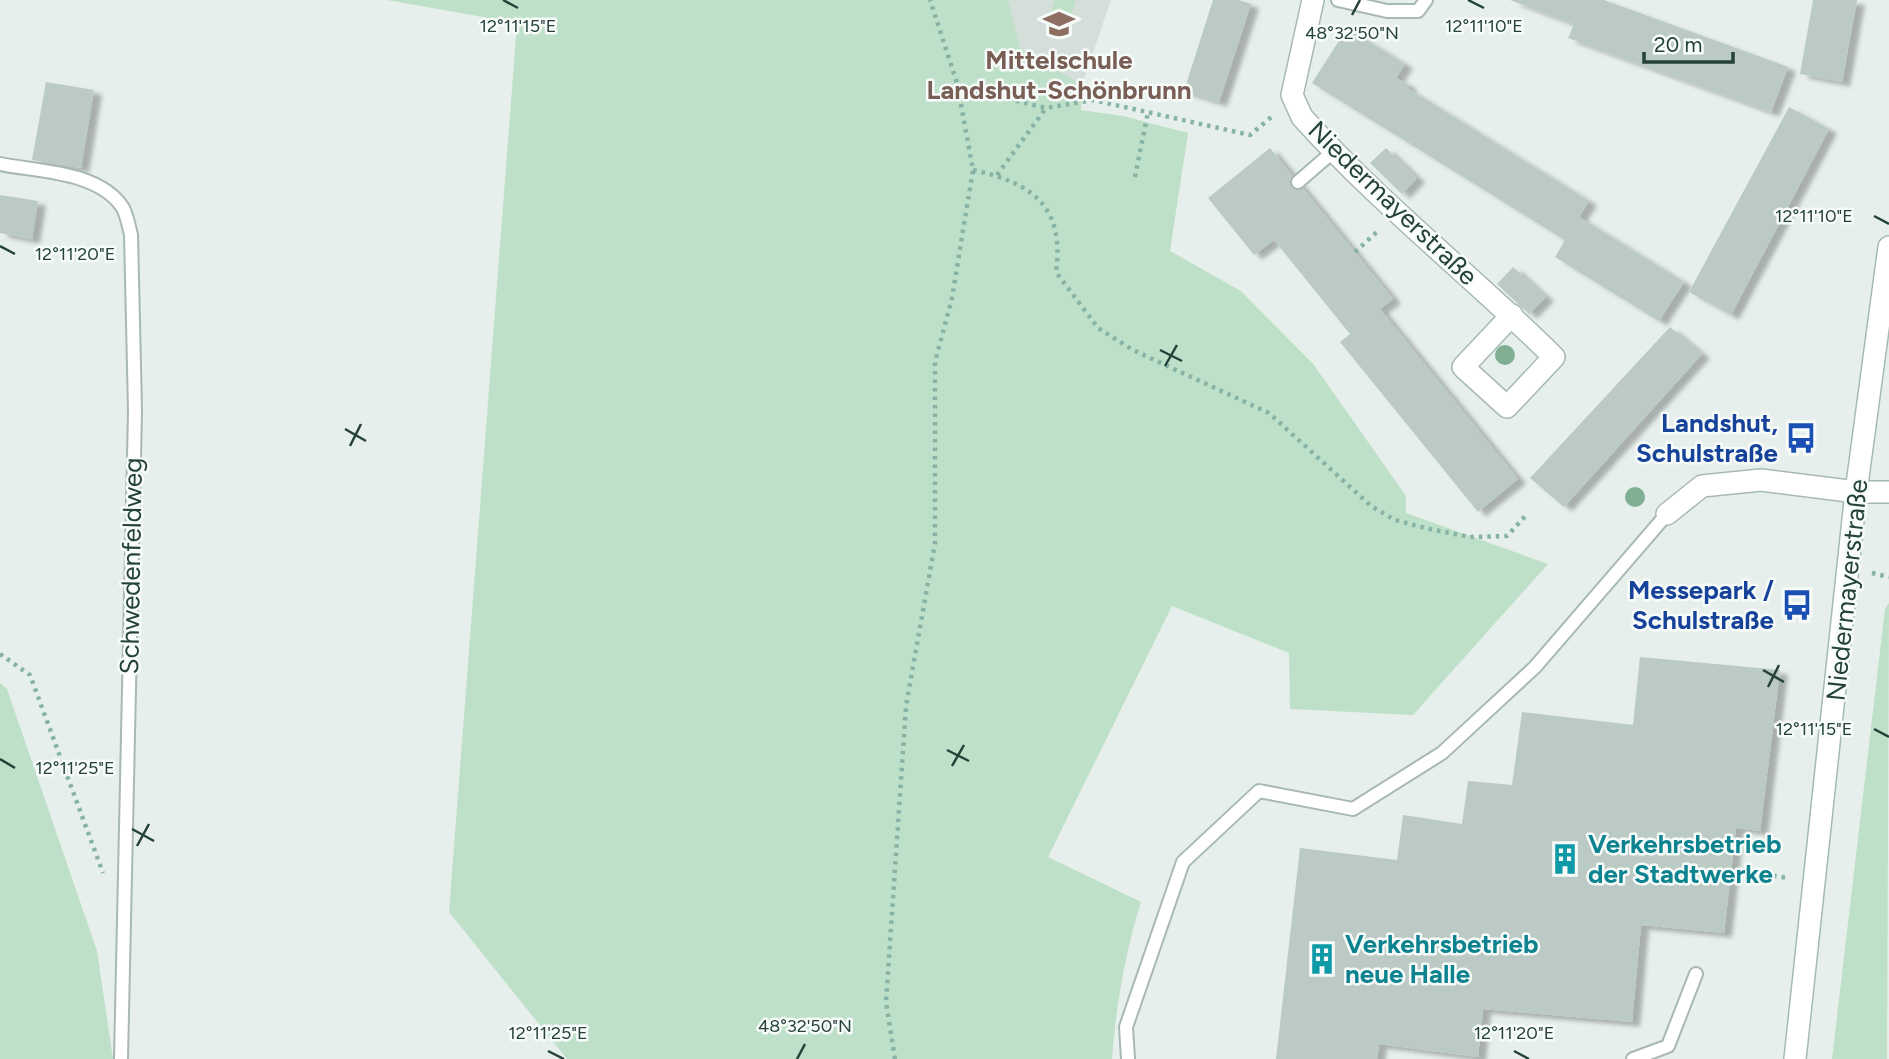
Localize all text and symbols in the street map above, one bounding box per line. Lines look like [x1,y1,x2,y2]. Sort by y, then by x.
school or university icon: Mittelschule Landshut-Schönbrunn [1042,7,1076,41]
text: 12°11'15"E [480,15,556,37]
text: 12°11'10"E [1445,15,1523,37]
scale bar [1644,21,1733,65]
text: 48°32'50"N [1305,22,1399,44]
text: 20 m [1654,32,1702,57]
place label: Mittelschule Landshut-Schönbrunn [926,44,1192,106]
street label: Niedermayerstraße [1302,114,1484,292]
text: 12°11'10"E [1775,205,1853,227]
text: 12°11'20"E [35,243,115,265]
place label: Landshut, Schulstraße [1636,407,1778,469]
bus stop icon: Landshut, Schulstraße [1784,421,1818,455]
street label: Schwedenfeldweg [113,457,149,675]
street label: Niedermayerstraße [1819,477,1875,703]
place label: Messepark / Schulstraße [1628,574,1774,636]
bus stop icon: Messepark / Schulstraße [1780,588,1814,622]
text: 12°11'15"E [1776,718,1852,740]
text: 12°11'25"E [35,757,115,779]
place label: Verkehrsbetrieb der Stadtwerke [1588,828,1781,890]
building icon: Verkehrsbetrieb der Stadtwerke [1548,842,1582,876]
place label: Verkehrsbetrieb neue Halle [1345,928,1538,990]
building icon: Verkehrsbetrieb neue Halle [1305,942,1339,976]
text: 48°32'50"N [758,1015,852,1037]
text: 12°11'25"E [508,1022,588,1044]
text: 12°11'20"E [1474,1022,1554,1044]

